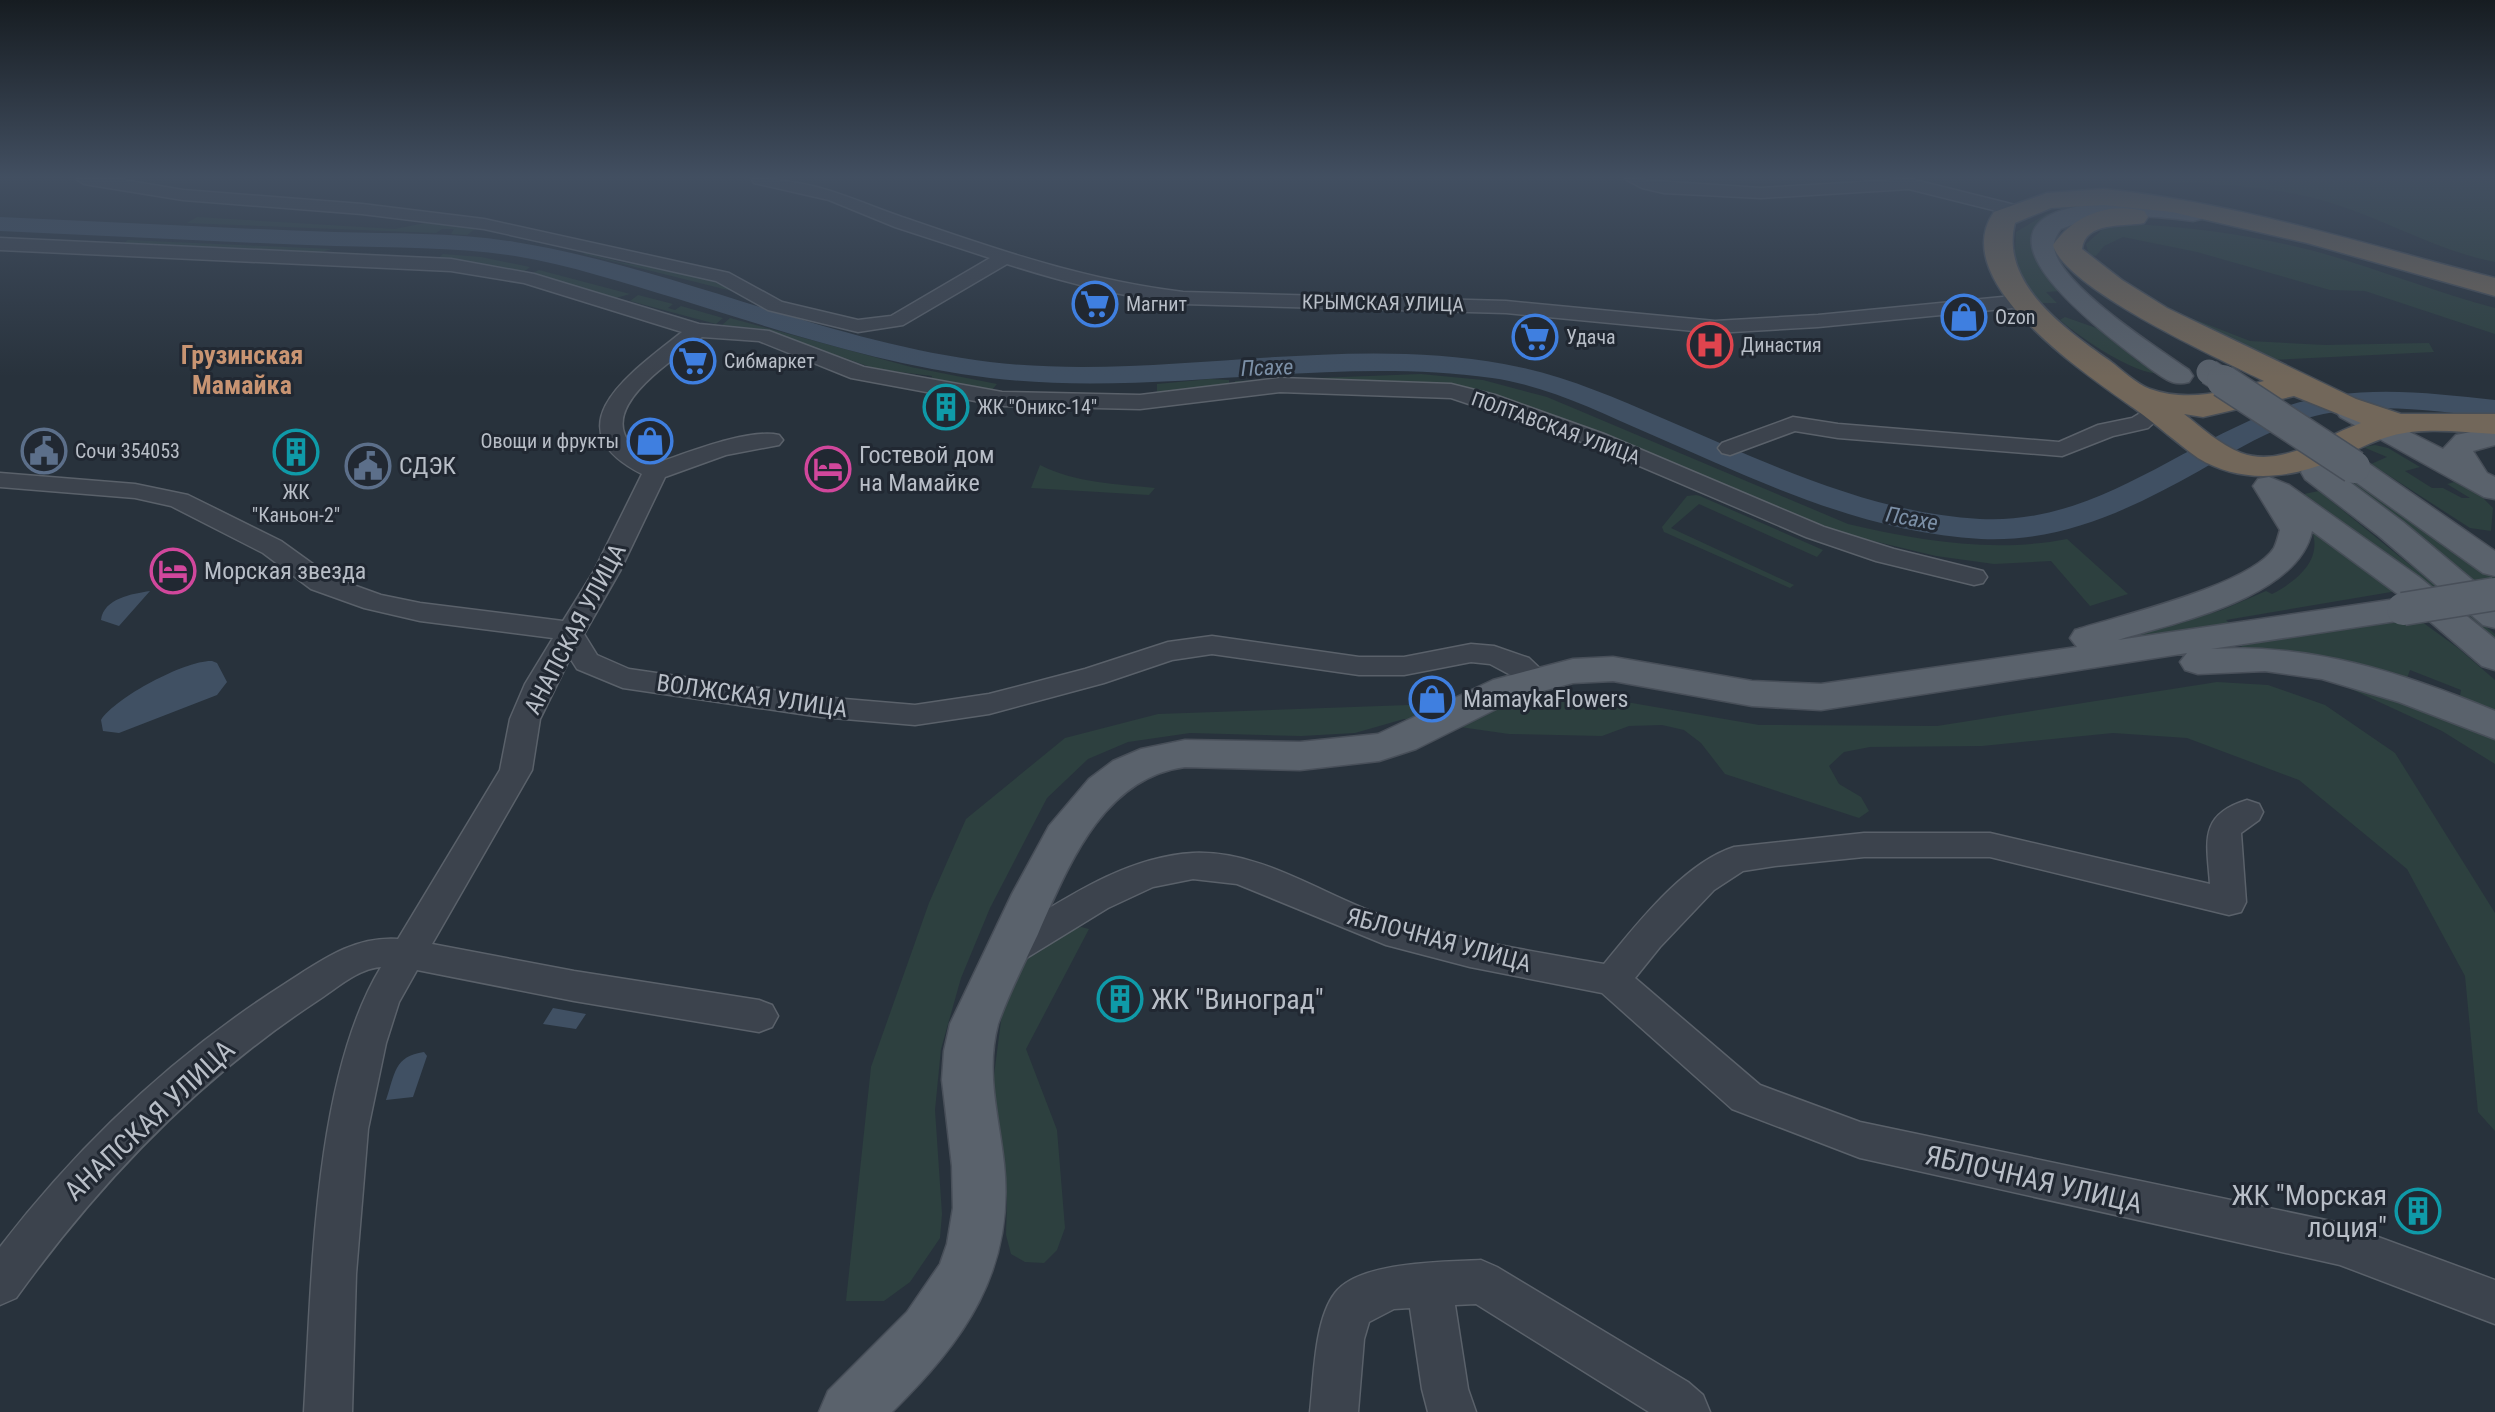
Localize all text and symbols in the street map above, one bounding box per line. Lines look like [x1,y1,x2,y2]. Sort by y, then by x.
supermarket icon: Магнит [1071,280,1119,328]
street label: КРЫМСКАЯ УЛИЦА [1302,290,1465,316]
place label: Магнит [1126,292,1187,316]
shop icon: Ozon [1940,293,1988,341]
place label: Ozon [1995,305,2035,329]
supermarket icon: Удача [1511,313,1559,361]
hospital icon: Династия [1686,321,1734,369]
place label: Удача [1566,325,1616,349]
place label: Династия [1741,333,1822,357]
supermarket icon: Сибмаркет [669,337,717,385]
district label: Грузинская Мамайка [181,340,303,400]
place label: Сибмаркет [724,349,815,373]
water label: Псахе [1240,354,1294,381]
building icon: ЖК "Оникс-14" [922,383,970,431]
street label: ПОЛТАВСКАЯ УЛИЦА [1468,386,1644,470]
place label: ЖК "Оникс-14" [977,395,1097,419]
shop icon: Овощи и фрукты [626,417,674,465]
public building icon: Сочи 354053 [20,427,68,475]
building icon: ЖК "Каньон-2" [272,428,320,476]
place label: Овощи и фрукты [480,429,619,453]
place label: Сочи 354053 [75,439,180,463]
place label: Гостевой дом на Мамайке [859,441,994,497]
public building icon: СДЭК [344,442,392,490]
hotel icon: Гостевой дом на Мамайке [804,445,852,493]
place label: СДЭК [399,452,457,480]
place label: ЖК "Каньон-2" [252,480,340,527]
water label: Псахе [1884,502,1940,535]
street label: АНАПСКАЯ УЛИЦА [518,539,632,719]
hotel icon: Морская звезда [149,547,197,595]
place label: Морская звезда [204,557,366,585]
street label: ВОЛЖСКАЯ УЛИЦА [655,669,849,723]
shop icon: MamaykaFlowers [1408,675,1456,723]
place label: MamaykaFlowers [1463,685,1629,713]
street label: ЯБЛОЧНАЯ УЛИЦА [1344,902,1534,978]
building icon: ЖК "Виноград" [1096,975,1144,1023]
place label: ЖК "Виноград" [1151,983,1324,1016]
street label: АНАПСКАЯ УЛИЦА [57,1033,241,1208]
street label: ЯБЛОЧНАЯ УЛИЦА [1922,1139,2145,1220]
place label: ЖК "Морская лоция" [2231,1179,2387,1244]
building icon: ЖК "Морская лоция" [2394,1187,2442,1235]

